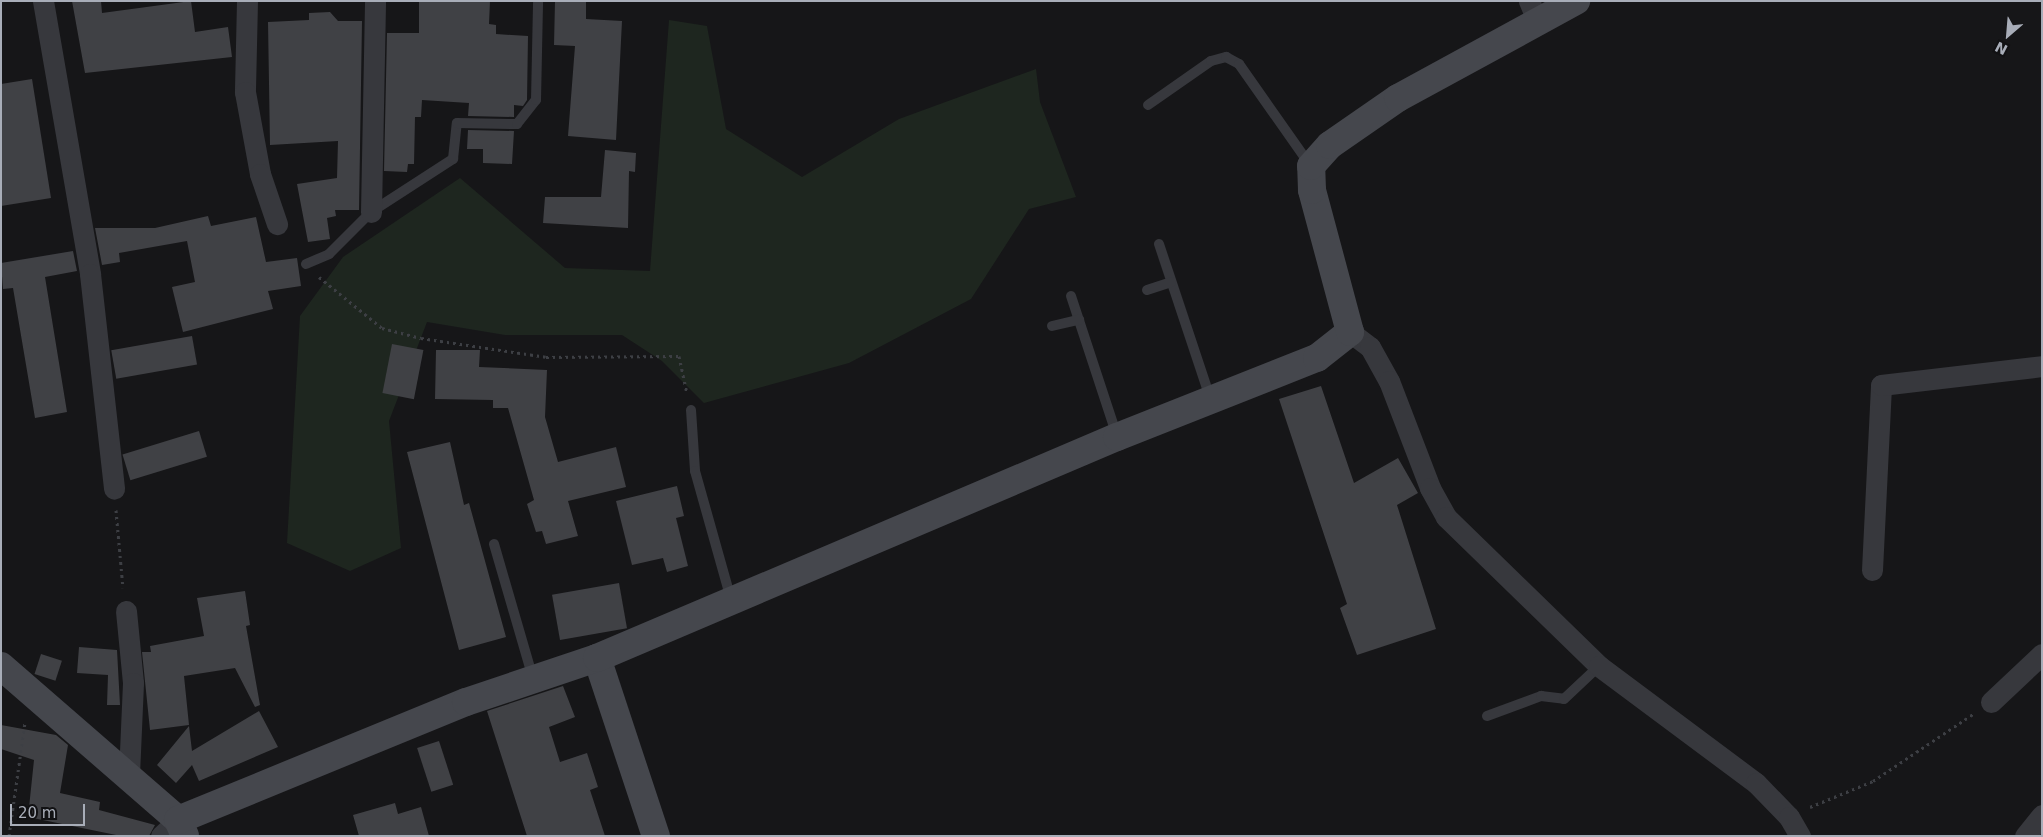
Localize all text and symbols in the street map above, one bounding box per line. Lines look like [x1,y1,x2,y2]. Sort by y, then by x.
north arrow [1983,10,2033,60]
text: N [1992,39,2010,58]
scale bar [12,794,88,826]
text: 20 m [18,804,56,822]

